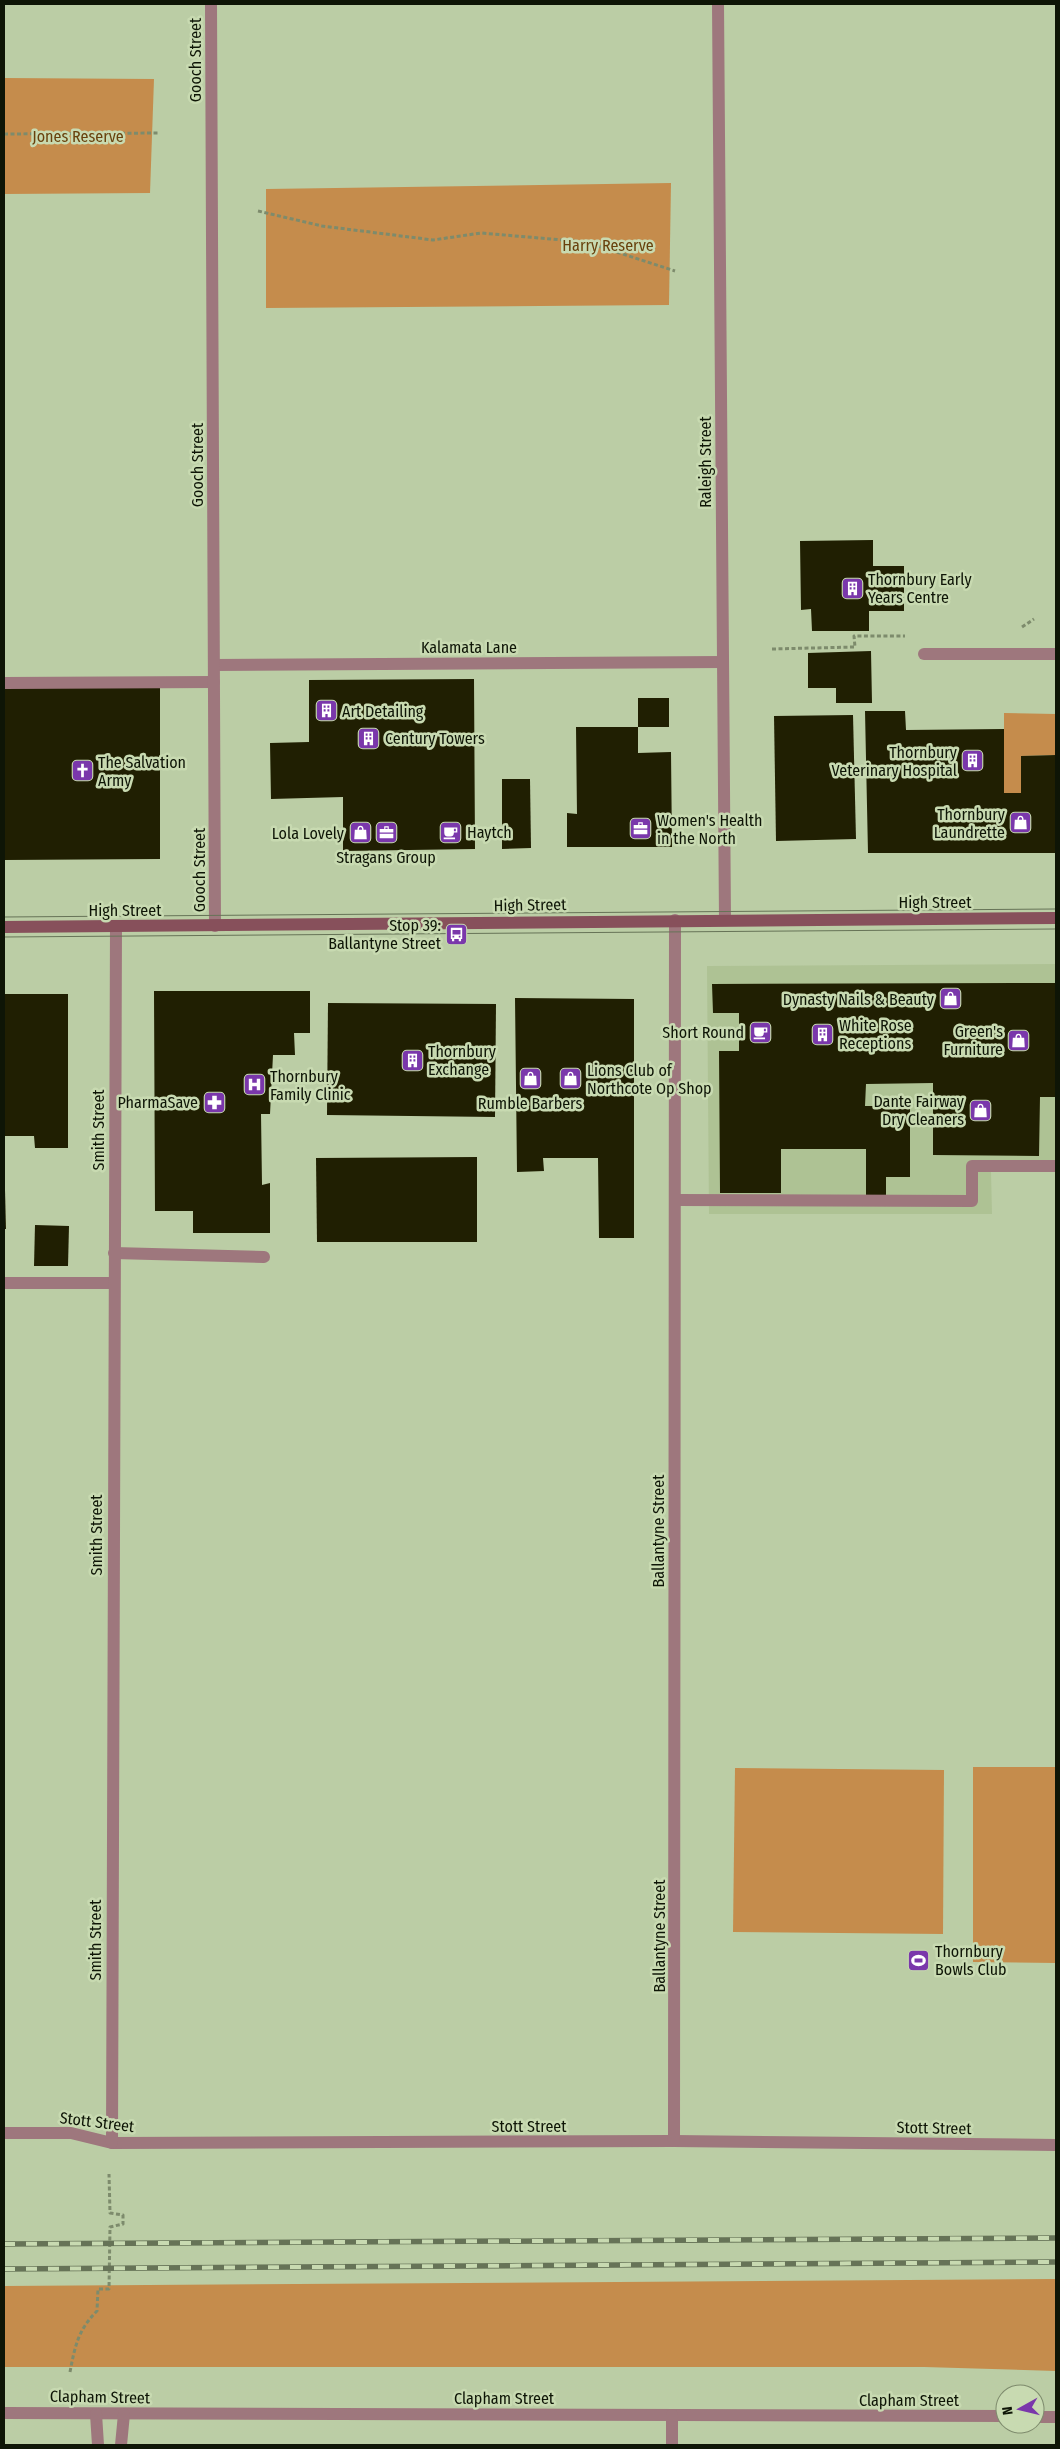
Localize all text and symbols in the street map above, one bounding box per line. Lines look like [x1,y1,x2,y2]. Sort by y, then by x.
street label: Gooch Street [186,17,205,102]
park label: Jones Reserve [32,127,124,146]
park label: Harry Reserve [562,236,654,255]
street label: Raleigh Street [696,416,715,508]
street label: Gooch Street [188,422,207,507]
place label: Thornbury Early Years Centre [868,570,972,607]
building icon: Thornbury Early Years Centre [840,576,864,600]
street label: Kalamata Lane [421,638,517,657]
building icon: Art Detailing [314,699,338,723]
place label: Art Detailing [342,702,424,721]
building icon: Century Towers [357,726,381,750]
place label: Century Towers [385,729,485,748]
place label: Thornbury Veterinary Hospital [832,743,958,780]
building icon: Thornbury Veterinary Hospital [961,749,985,773]
place label: The Salvation Army [98,753,186,790]
church icon: The Salvation Army [70,759,94,783]
place label: Thornbury Laundrette [934,805,1006,842]
place label: Women's Health in the North [657,811,762,848]
shop icon: Thornbury Laundrette [1009,811,1033,835]
office icon: Women's Health in the North [629,817,653,841]
cafe icon: Haytch [439,820,463,844]
shop icon: Lola Lovely [348,821,372,845]
office icon: Stragans Group [374,821,398,845]
place label: Haytch [467,823,512,842]
place label: Lola Lovely [272,824,345,843]
street label: Gooch Street [190,827,209,912]
place label: Stragans Group [336,848,436,867]
street label: High Street [899,893,972,912]
street label: High Street [493,895,567,915]
street label: High Street [89,901,162,920]
place label: Stop 39: Ballantyne Street [328,916,442,953]
bus stop icon: Stop 39: Ballantyne Street [445,922,469,946]
shop icon: Dynasty Nails & Beauty [938,987,962,1011]
place label: Dynasty Nails & Beauty [783,990,935,1009]
place label: White Rose Receptions [839,1016,912,1053]
cafe icon: Short Round [748,1020,772,1044]
building icon: White Rose Receptions [811,1022,835,1046]
place label: Green's Furniture [944,1022,1003,1059]
place label: Short Round [662,1023,744,1042]
shop icon: Green's Furniture [1007,1028,1031,1052]
place label: Thornbury Exchange [428,1042,497,1079]
building icon: Thornbury Exchange [400,1048,424,1072]
place label: Lions Club of Northcote Op Shop [587,1061,712,1098]
place label: Thornbury Family Clinic [270,1067,351,1104]
shop icon: Rumble Barbers [518,1067,542,1091]
shop icon: Lions Club of Northcote Op Shop [559,1067,583,1091]
hospital icon: Thornbury Family Clinic [242,1073,266,1097]
street label: Smith Street [89,1089,108,1171]
pharmacy icon: PharmaSave [202,1090,226,1114]
place label: Dante Fairway Dry Cleaners [873,1092,965,1129]
place label: PharmaSave [117,1093,198,1112]
place label: Rumble Barbers [478,1094,582,1113]
shop icon: Dante Fairway Dry Cleaners [968,1098,992,1122]
street label: Ballantyne Street [649,1474,668,1587]
street label: Smith Street [87,1494,106,1576]
street label: Ballantyne Street [650,1879,669,1992]
street label: Smith Street [86,1899,105,1981]
place label: Thornbury Bowls Club [935,1942,1007,1979]
sports icon: Thornbury Bowls Club [907,1948,931,1972]
street label: Stott Street [59,2108,136,2136]
street label: Stott Street [492,2117,567,2136]
street label: Stott Street [896,2118,972,2138]
north arrow [995,2384,1045,2434]
street label: Clapham Street [50,2387,151,2407]
street label: Clapham Street [454,2389,555,2408]
street label: Clapham Street [859,2391,960,2410]
text: N [999,2405,1017,2416]

